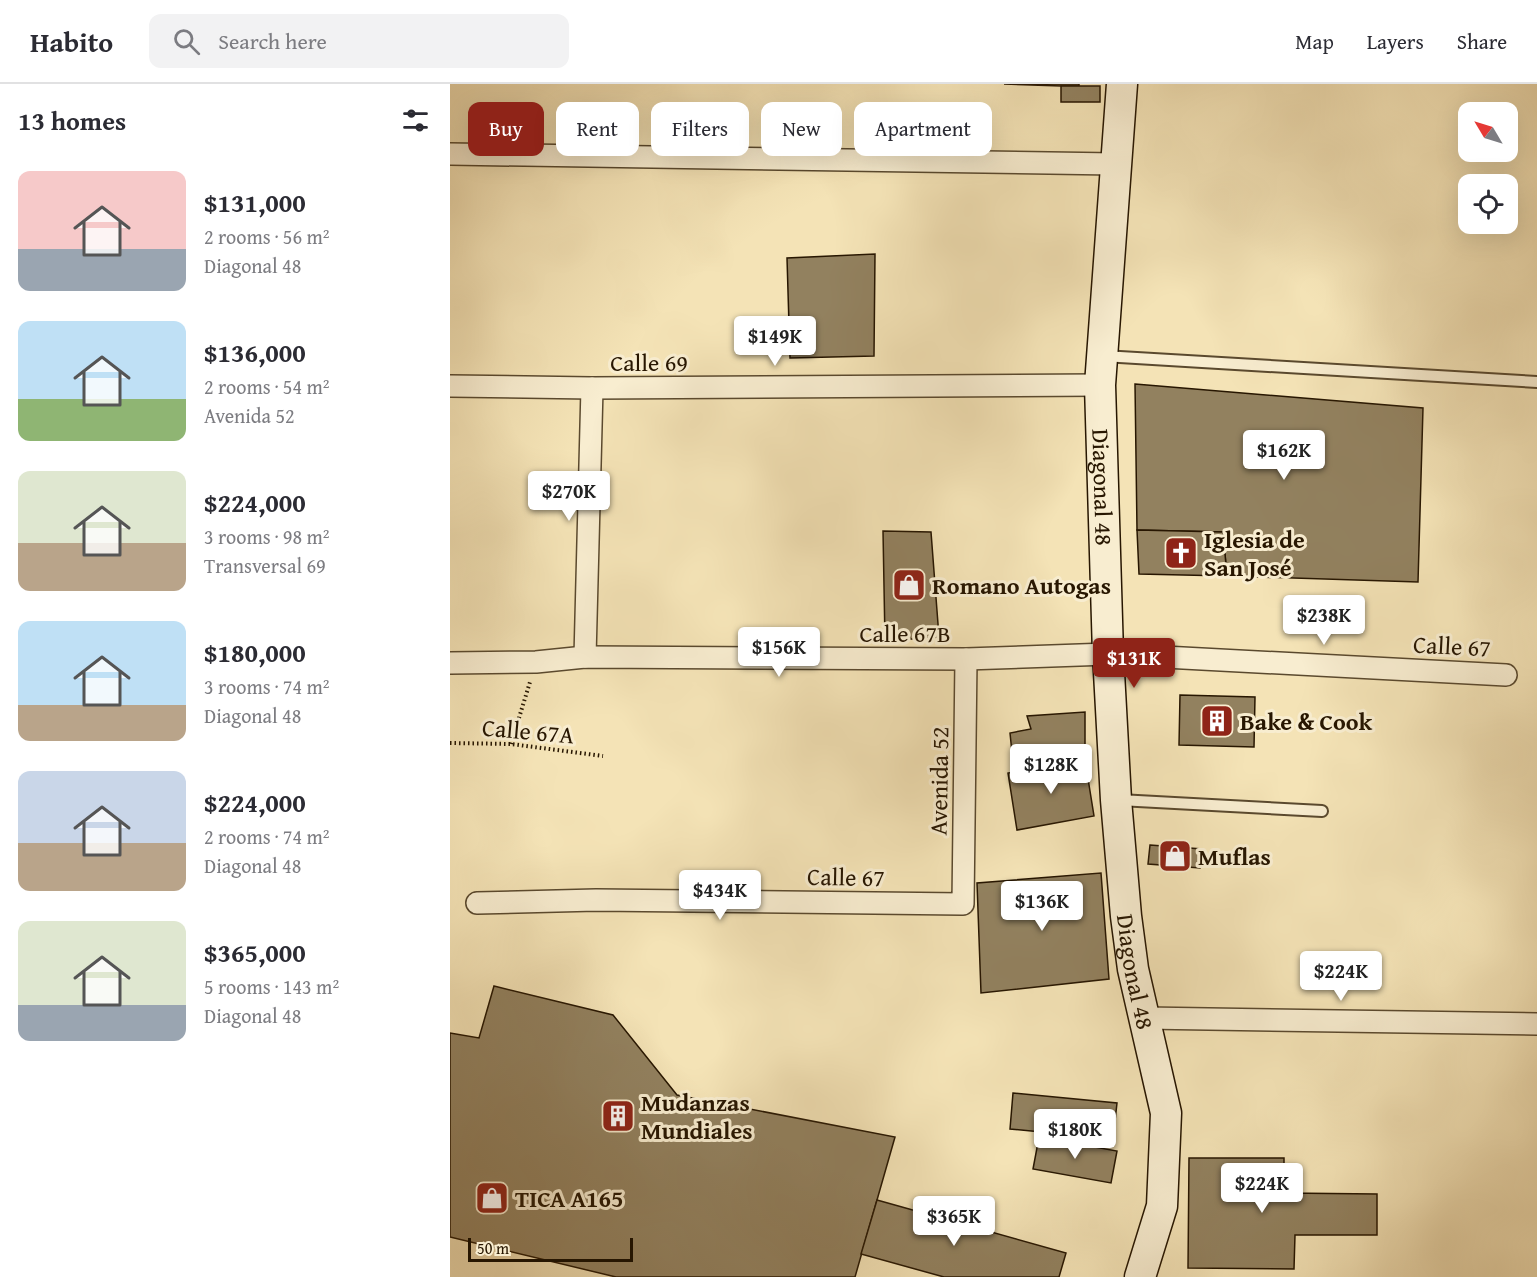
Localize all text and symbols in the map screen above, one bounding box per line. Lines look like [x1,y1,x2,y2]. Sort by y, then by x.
search box [149,14,569,68]
text: Habito [30,21,113,62]
icon: search [170,25,203,58]
text: Search here [218,25,327,57]
text: Map [1295,26,1334,57]
text: Layers [1367,26,1424,57]
text: Share [1457,26,1507,57]
text: 13 homes [18,101,126,140]
chip: Buy [468,102,544,156]
chip: Rent [556,102,639,156]
chip: Filters [651,102,749,156]
chip: New [761,102,842,156]
chip: Apartment [854,102,992,156]
north arrow [1458,102,1518,162]
map controls [1458,102,1518,234]
icon: filters [399,104,432,137]
button: locate [1458,174,1518,234]
text: $131,000 [204,183,306,222]
icon: home [66,195,138,267]
text: 2 rooms · 56 m² [204,222,330,251]
text: Diagonal 48 [204,251,301,280]
pin: $149K [733,316,817,367]
text: $149K [748,321,802,350]
text: $136,000 [204,333,306,372]
icon: home [66,345,138,417]
street label: Calle 69 [610,345,688,380]
text: 2 rooms · 54 m² [204,372,330,401]
text: Avenida 52 [204,401,295,430]
street label: Diagonal 48 [1084,428,1122,546]
pin: $162K [1242,430,1326,481]
text: $162K [1257,435,1311,464]
pin: $270K [527,471,611,522]
text: $270K [542,476,596,505]
text: $224,000 [204,483,306,522]
icon: home [66,495,138,567]
text: 3 rooms · 98 m² [204,522,330,551]
place label: Iglesia de San José [1204,522,1305,585]
church icon: Iglesia de San José [1163,535,1199,571]
text: Transversal 69 [204,551,326,580]
shop icon: Romano Autogas [891,567,927,603]
place label: Romano Autogas [932,568,1111,603]
pin: $238K [1282,595,1366,646]
text: $238K [1297,600,1351,629]
street label: Calle 67B [859,616,951,651]
street label: Calle 67 [1412,626,1492,666]
pin: $156K [737,627,821,678]
text: $156K [752,632,806,661]
text: $180,000 [204,633,306,672]
pin: $131K [1092,638,1176,689]
text: $131K [1107,643,1161,672]
icon: home [66,645,138,717]
text: 3 rooms · 74 m² [204,672,330,701]
text: Diagonal 48 [204,701,301,730]
building icon: Bake & Cook [1199,703,1235,739]
place label: Bake & Cook [1240,704,1373,739]
street label: Calle 67A [481,710,576,752]
street label: Avenida 52 [921,726,957,836]
pin: $128K [1009,744,1093,795]
text: $128K [1024,749,1078,778]
text: $224,000 [204,783,306,822]
icon: home [66,795,138,867]
text: 2 rooms · 74 m² [204,822,330,851]
shop icon: Muflas [1157,838,1193,874]
place label: Muflas [1198,839,1271,874]
text: Diagonal 48 [204,851,301,880]
street label: Calle 67 [807,859,885,895]
pin: $434K [678,870,762,921]
text: $434K [693,875,747,904]
pin: $136K [1000,881,1084,932]
text: $136K [1015,886,1069,915]
street label: Diagonal 48 [1108,912,1164,1033]
text: $365,000 [204,933,306,972]
icon: home [66,945,138,1017]
pin: $224K [1299,951,1383,1002]
text: $224K [1314,956,1368,985]
text: 5 rooms · 143 m² [204,972,339,1001]
text: Diagonal 48 [204,1001,301,1030]
place label: Mudanzas Mundiales [641,1085,753,1148]
building icon: Mudanzas Mundiales [600,1098,636,1134]
pin: $180K [1033,1109,1117,1160]
text: $180K [1048,1114,1102,1143]
pin: $224K [1220,1163,1304,1214]
text: $224K [1235,1168,1289,1197]
shop icon: TICA A165 [474,1180,510,1216]
place label: TICA A165 [515,1181,623,1216]
pin: $365K [912,1196,996,1247]
text: $365K [927,1201,981,1230]
scale bar [468,1235,633,1262]
text: 50 m [477,1236,509,1260]

